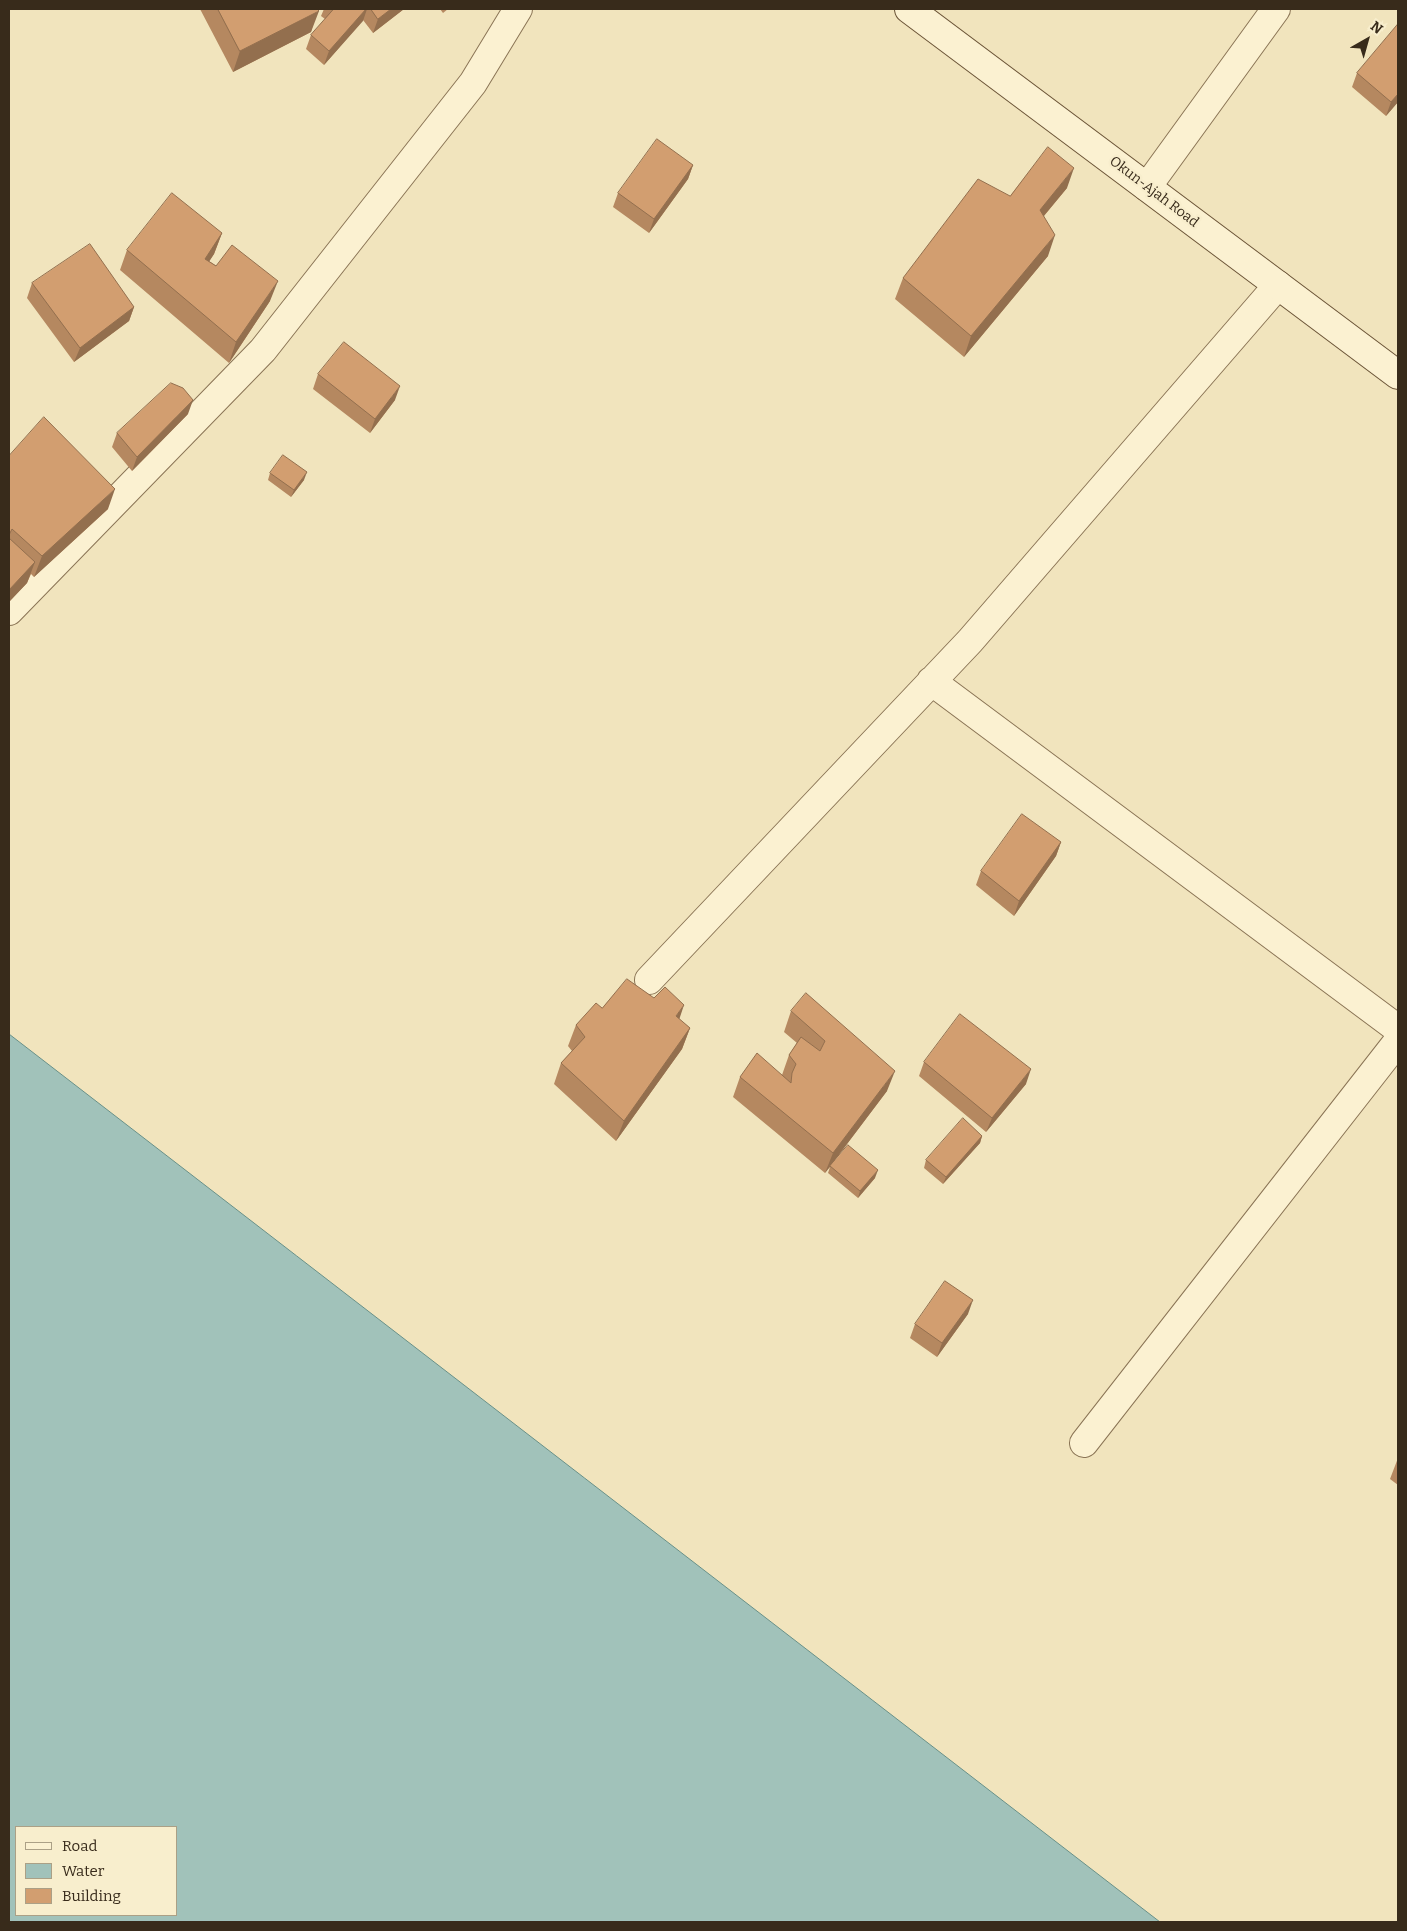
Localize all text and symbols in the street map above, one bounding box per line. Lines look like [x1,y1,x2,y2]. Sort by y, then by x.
north arrow [1342,15,1392,65]
text: N [1367,18,1386,38]
street label: Okun-Ajah Road [1106,153,1202,231]
legend [15,1826,178,1916]
text: Road [62,1837,97,1855]
text: Water [62,1862,104,1880]
text: Building [62,1887,121,1905]

